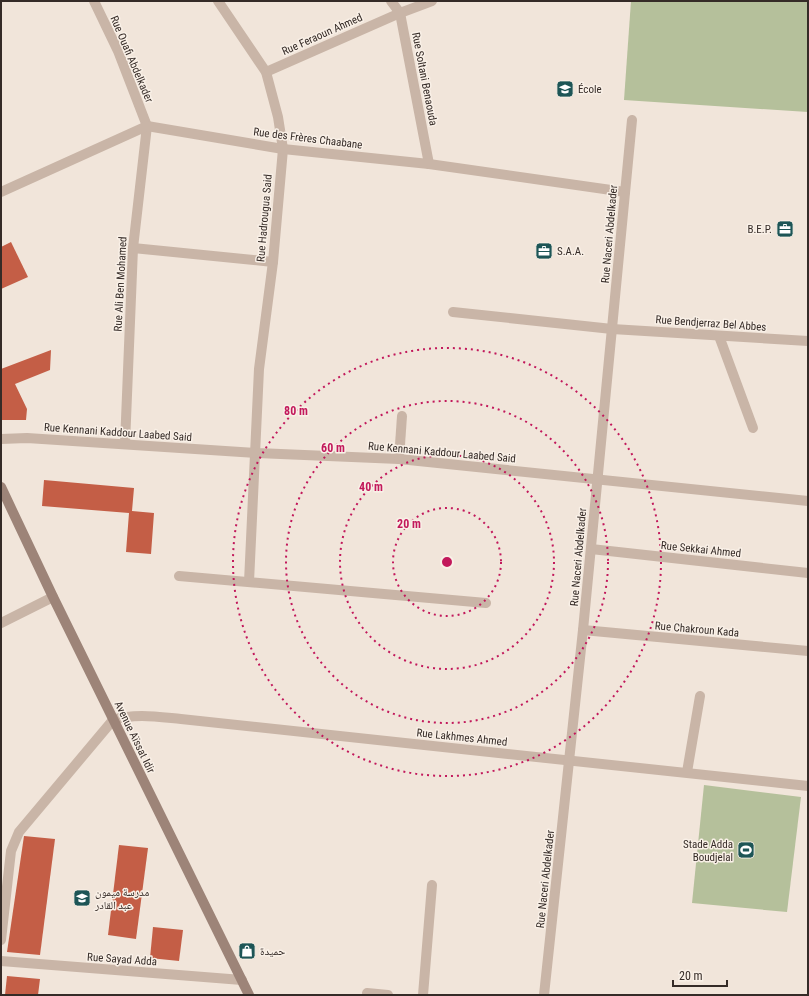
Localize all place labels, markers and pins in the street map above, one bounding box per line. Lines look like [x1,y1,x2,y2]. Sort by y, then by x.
school or university icon: École [555,79,575,99]
place label: École [578,83,602,96]
office icon: B.E.P. [775,219,795,239]
place label: B.E.P. [747,223,772,236]
office icon: S.A.A. [534,241,554,261]
place label: S.A.A. [557,245,584,258]
centre of rings [440,555,454,569]
place label: Stade Adda Boudjelal [683,838,733,864]
sports icon: Stade Adda Boudjelal [736,840,756,860]
place label: مدرسة ميمون عبد القادر [94,886,149,912]
school or university icon: مدرسة ميمون عبد القادر [72,888,92,908]
shop icon: حميدة [237,941,257,961]
place label: حميدة [260,945,285,958]

